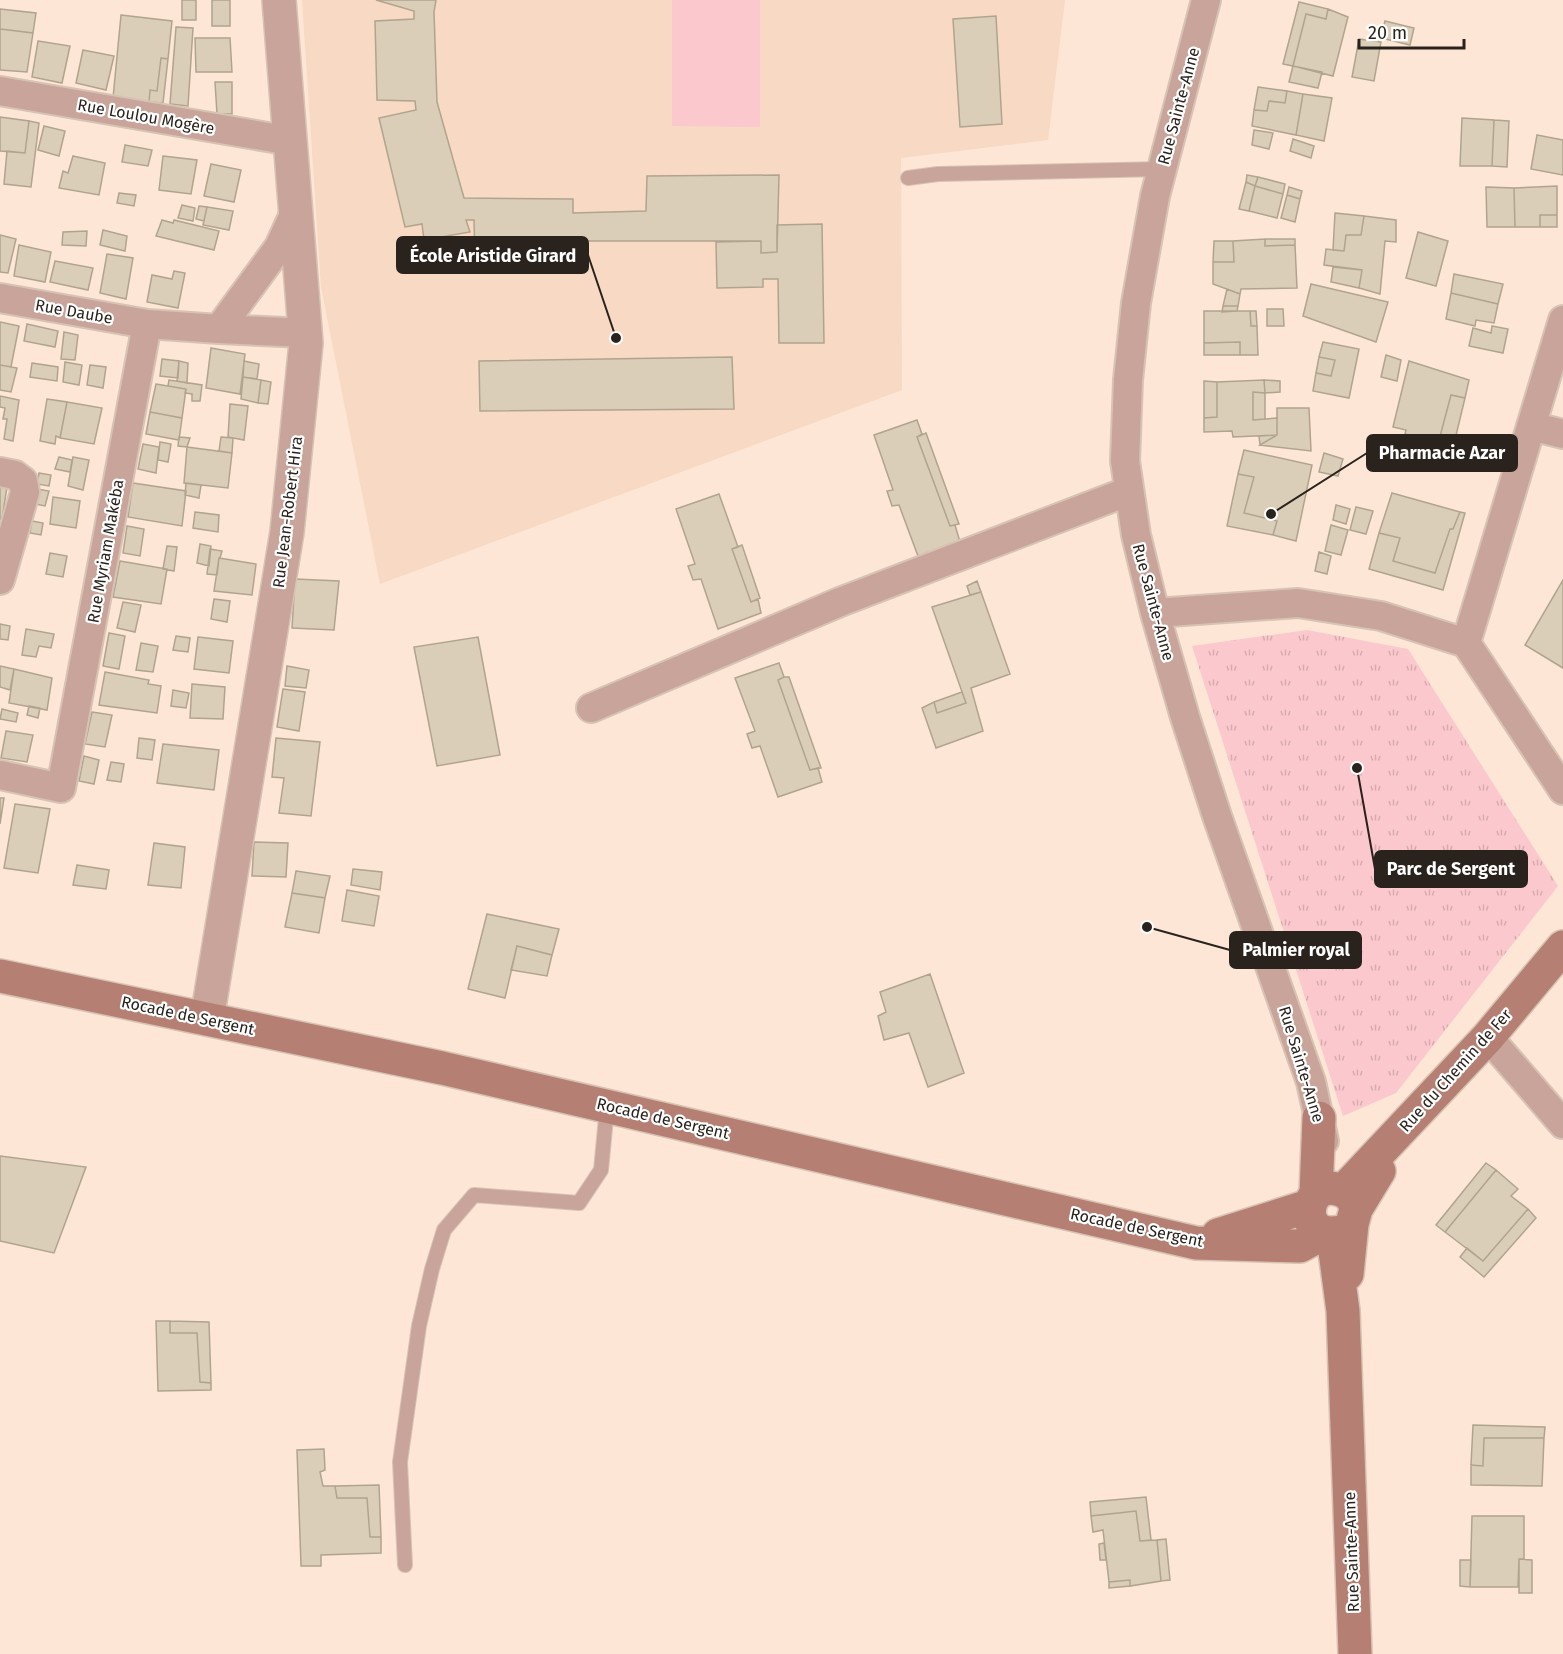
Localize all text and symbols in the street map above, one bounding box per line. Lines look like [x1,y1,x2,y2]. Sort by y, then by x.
scale bar [1359,12,1464,50]
text: 20 m [1368,22,1407,44]
street label: Rue Sainte-Anne [1154,45,1203,167]
street label: Rue Loulou Mogère [76,95,216,138]
callout: École Aristide Girard [397,237,588,273]
text: École Aristide Girard [410,244,576,267]
street label: Rue Daube [34,295,114,328]
street label: Rue Jean-Robert Hira [269,435,306,589]
callout: Pharmacie Azar [1367,435,1517,471]
text: Pharmacie Azar [1379,442,1506,464]
street label: Rue Myriam Makéba [83,478,127,624]
street label: Rue Sainte-Anne [1129,541,1178,663]
callout: Parc de Sergent [1375,851,1527,887]
text: Parc de Sergent [1387,858,1516,880]
callout: Palmier royal [1230,932,1361,968]
text: Palmier royal [1242,939,1350,961]
street label: Rocade de Sergent [120,992,256,1039]
street label: Rue Sainte-Anne [1275,1004,1328,1125]
street label: Rue du Chemin de Fer [1395,1004,1516,1136]
street label: Rocade de Sergent [595,1094,731,1143]
street label: Rocade de Sergent [1069,1204,1205,1251]
street label: Rue Sainte-Anne [1340,1491,1363,1613]

